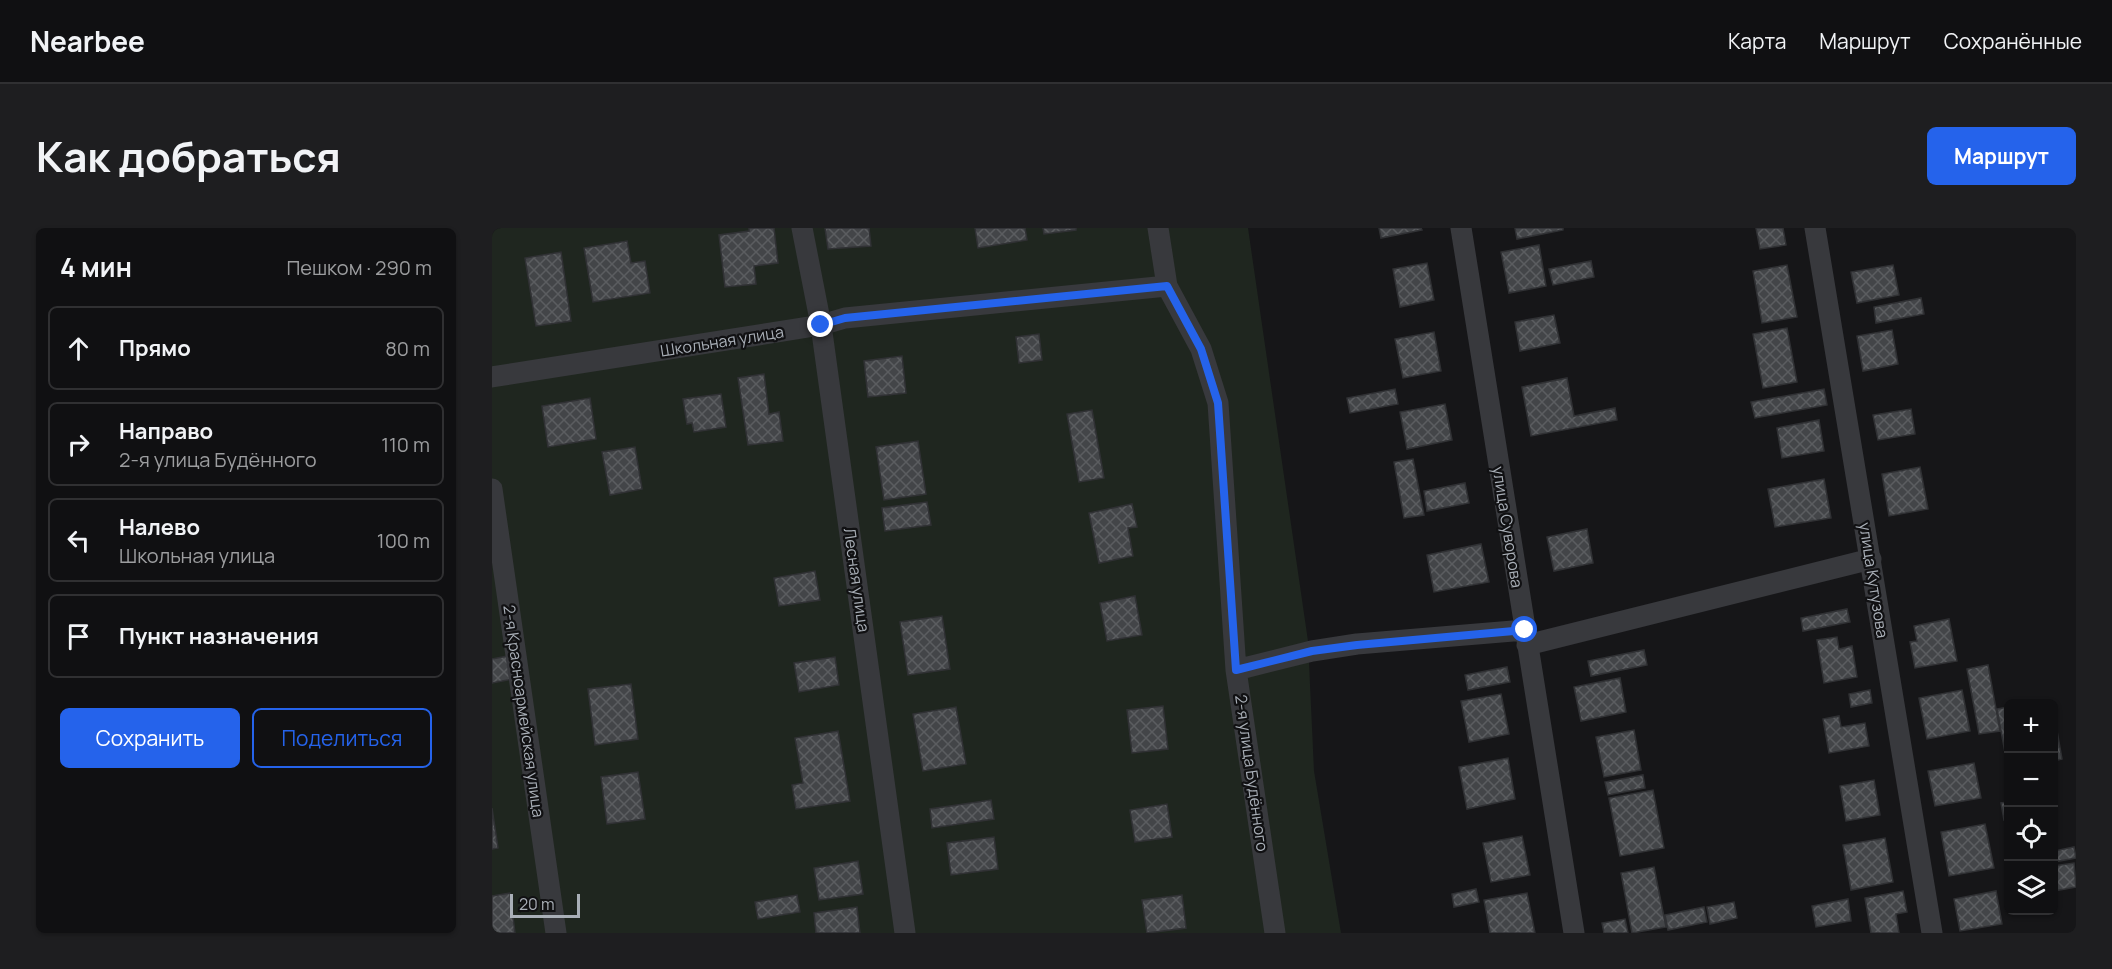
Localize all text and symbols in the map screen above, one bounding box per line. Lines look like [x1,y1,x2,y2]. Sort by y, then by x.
text: Nearbee [30,22,145,60]
text: Карта [1728,27,1786,55]
text: Маршрут [1819,27,1911,55]
text: Сохранённые [1944,27,2082,55]
text: Как добраться [36,127,341,185]
button: Маршрут [1927,127,2076,185]
text: 4 мин [60,249,132,285]
text: Пешком · 290 m [286,254,432,281]
route end [807,311,833,337]
street label: Школьная улица [659,320,785,362]
icon: ahead [62,332,95,365]
text: Прямо [119,333,191,363]
text: 80 m [385,335,430,362]
text: Направо [119,416,213,446]
icon: right [62,428,95,461]
text: 110 m [381,431,430,458]
text: 2-я улица Будённого [119,446,317,473]
street label: улица Суворова [1488,465,1528,589]
text: Налево [119,512,200,542]
street label: улица Кутузова [1854,520,1894,640]
icon: left [62,524,95,557]
street label: Лесная улица [839,526,875,634]
text: 100 m [377,527,430,554]
text: Школьная улица [119,542,275,569]
street label: 2-я Красноармейская улица [498,603,550,819]
route start [1511,616,1537,642]
icon: arrive [62,620,95,653]
text: Пункт назначения [119,621,319,651]
street label: 2-я улица Будённого [1230,693,1274,853]
map controls [2004,699,2058,915]
button: + [2004,699,2058,753]
button: Сохранить [60,708,240,768]
button: Поделиться [252,708,432,768]
button: − [2004,753,2058,807]
button: locate [2004,807,2058,861]
button: layers [2004,861,2058,915]
scale bar [510,891,580,918]
text: 20 m [519,893,555,915]

